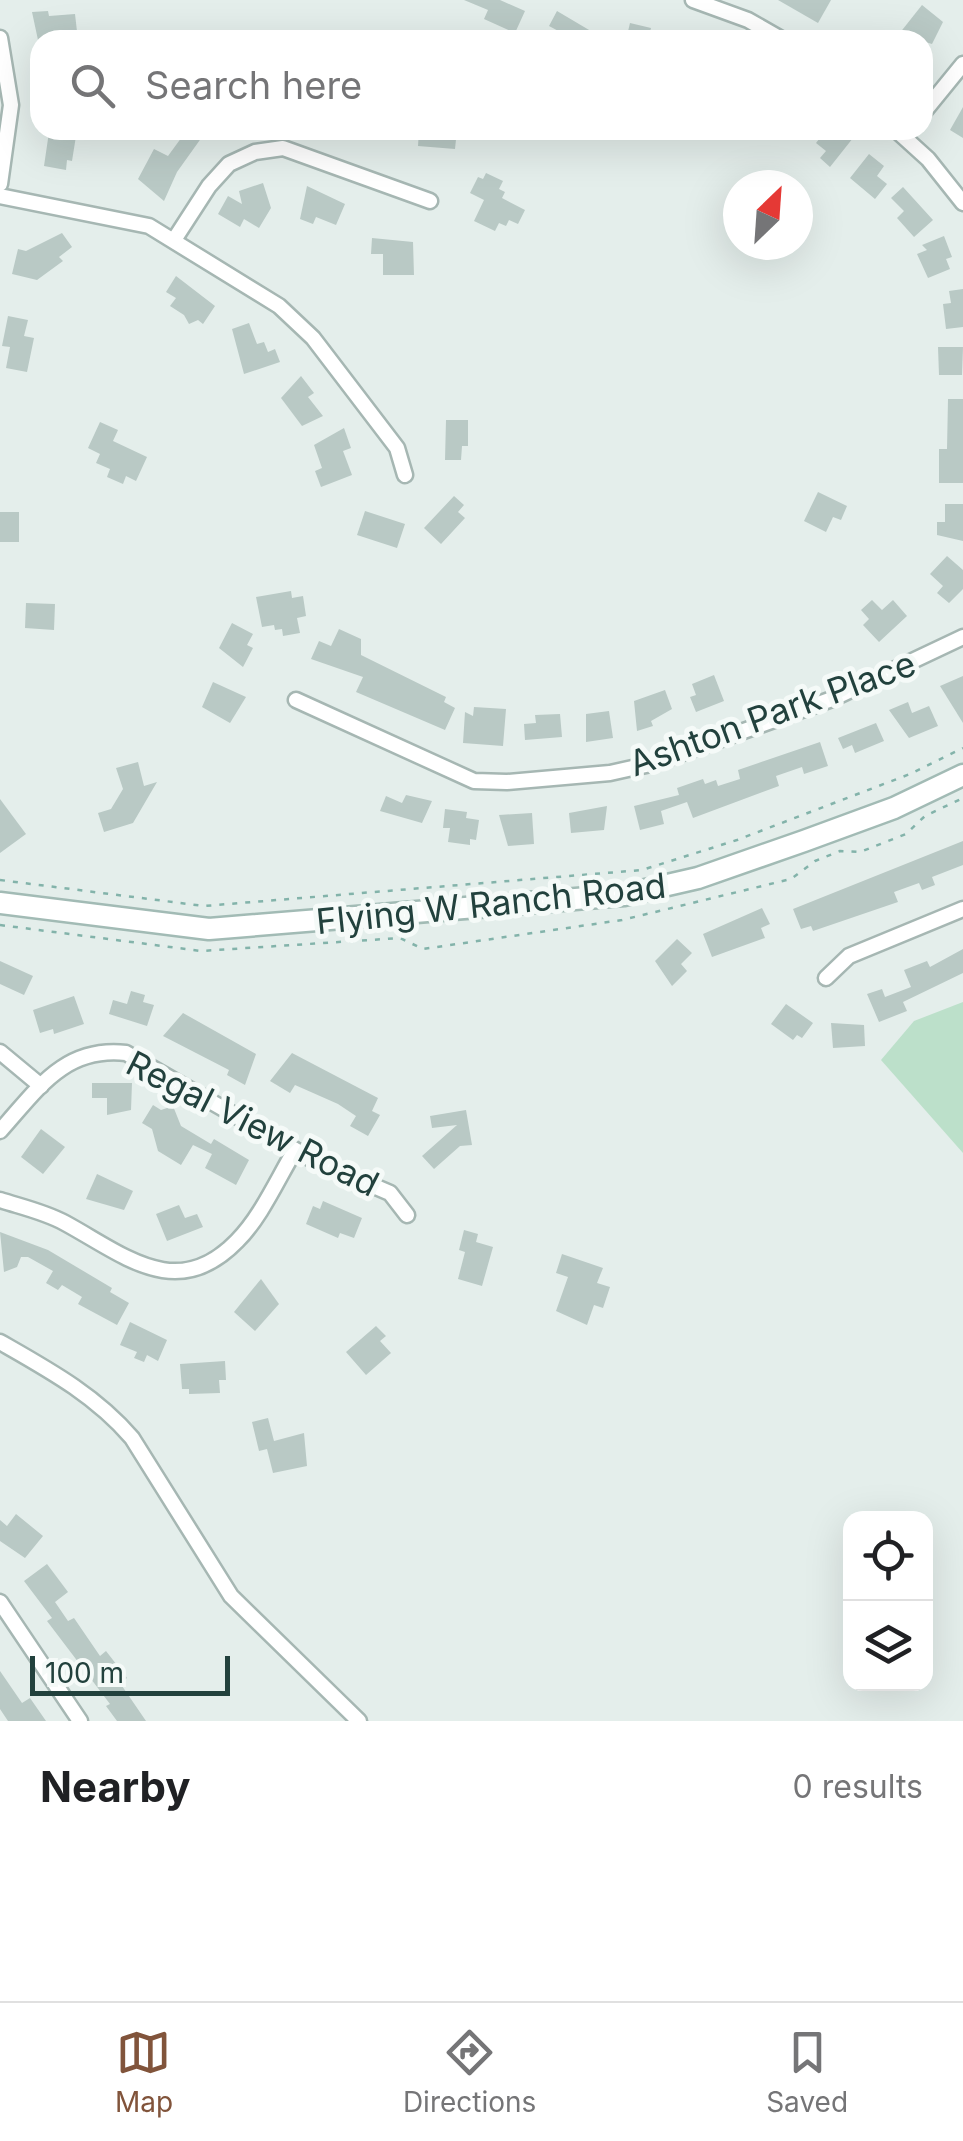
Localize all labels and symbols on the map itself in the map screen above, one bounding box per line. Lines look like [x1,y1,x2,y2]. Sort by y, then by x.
north arrow [723,170,813,260]
street label: Ashton Park Place [623,642,921,784]
street label: Flying W Ranch Road [314,864,668,942]
street label: Regal View Road [120,1041,386,1205]
scale bar [30,1651,230,1696]

